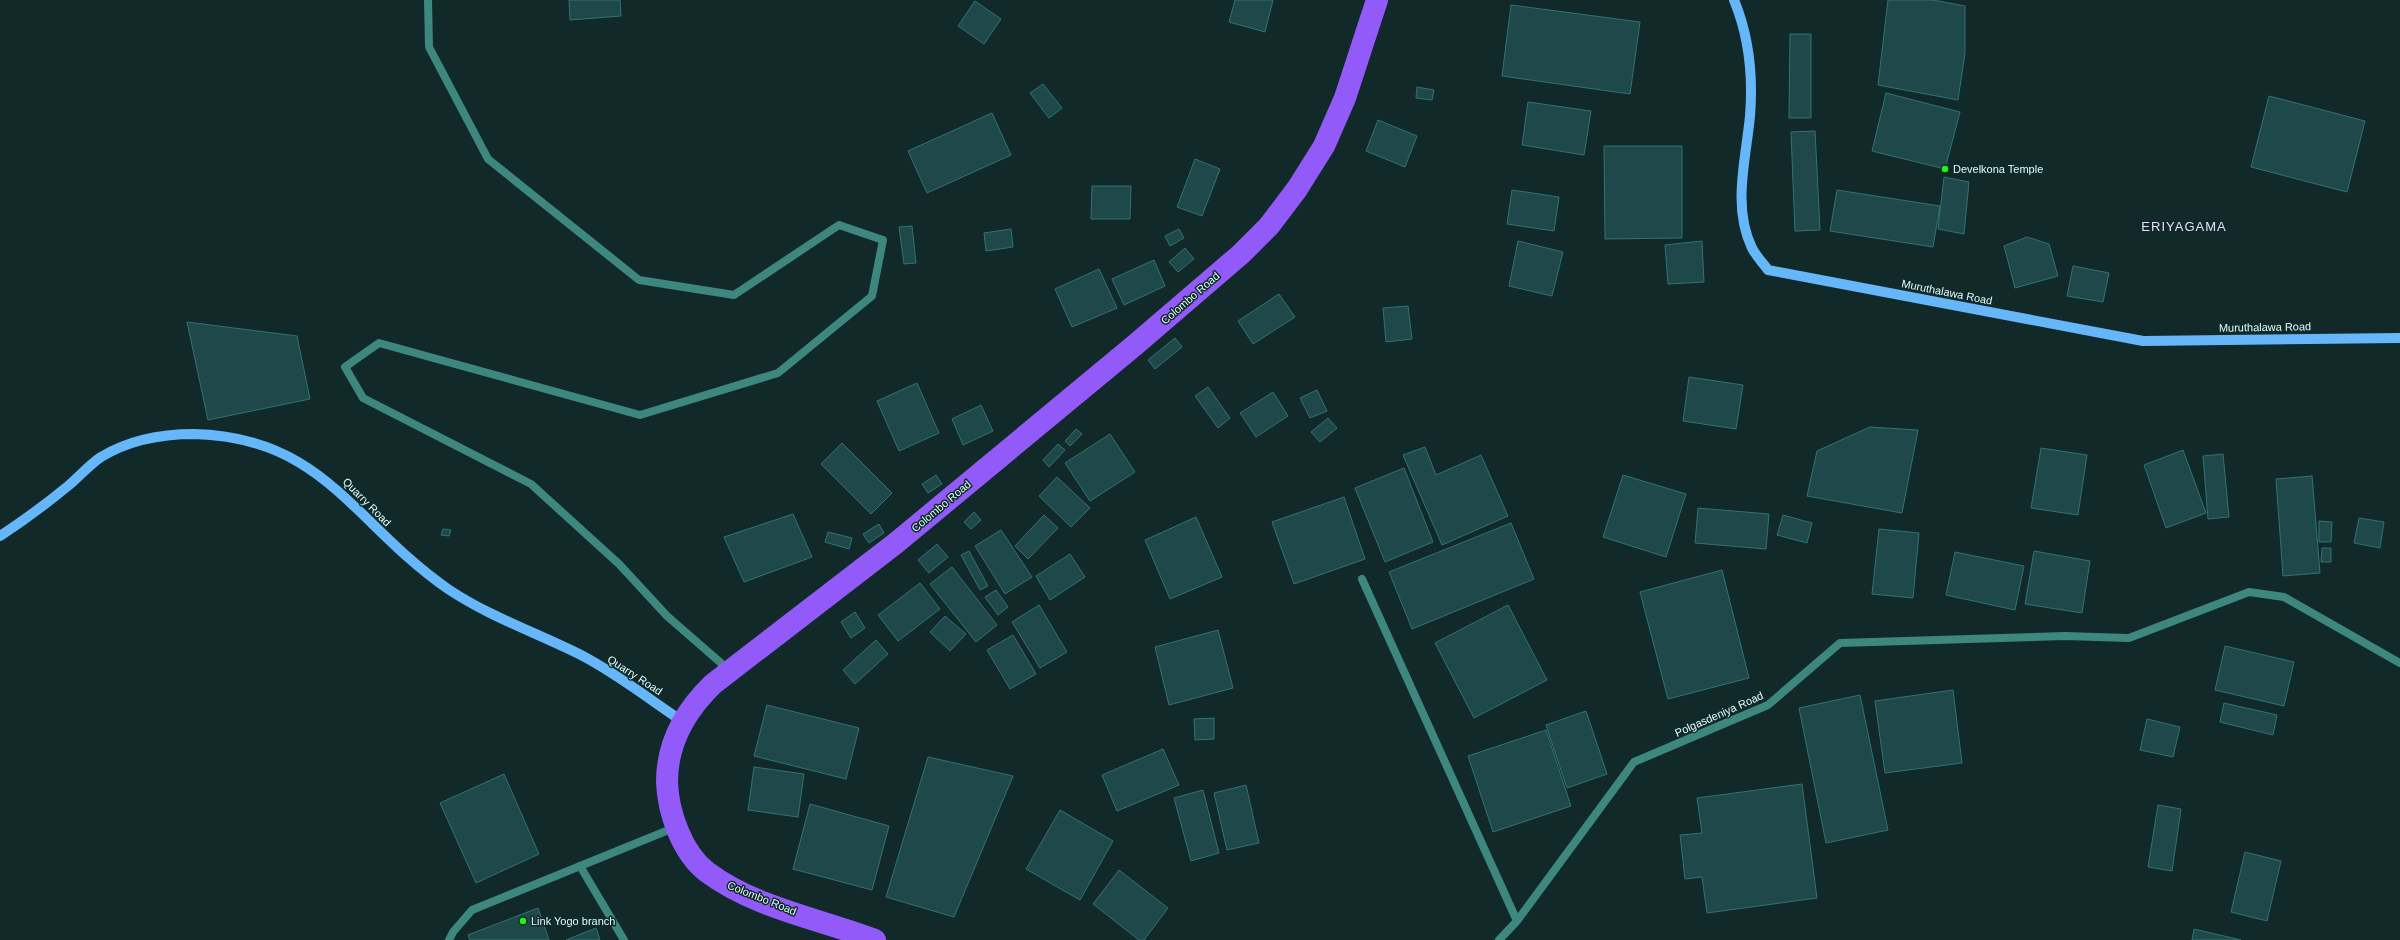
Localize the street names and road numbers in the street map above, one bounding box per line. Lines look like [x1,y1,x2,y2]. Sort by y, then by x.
street label: Colombo Road [1158,269,1222,327]
street label: Muruthalawa Road [1901,277,1993,307]
street label: Muruthalawa Road [2219,320,2311,334]
street label: Quarry Road [340,475,394,529]
street label: Colombo Road [909,478,973,534]
street label: Quarry Road [605,653,665,697]
street label: Polgasdeniya Road [1673,689,1765,739]
street label: Colombo Road [726,879,798,917]

